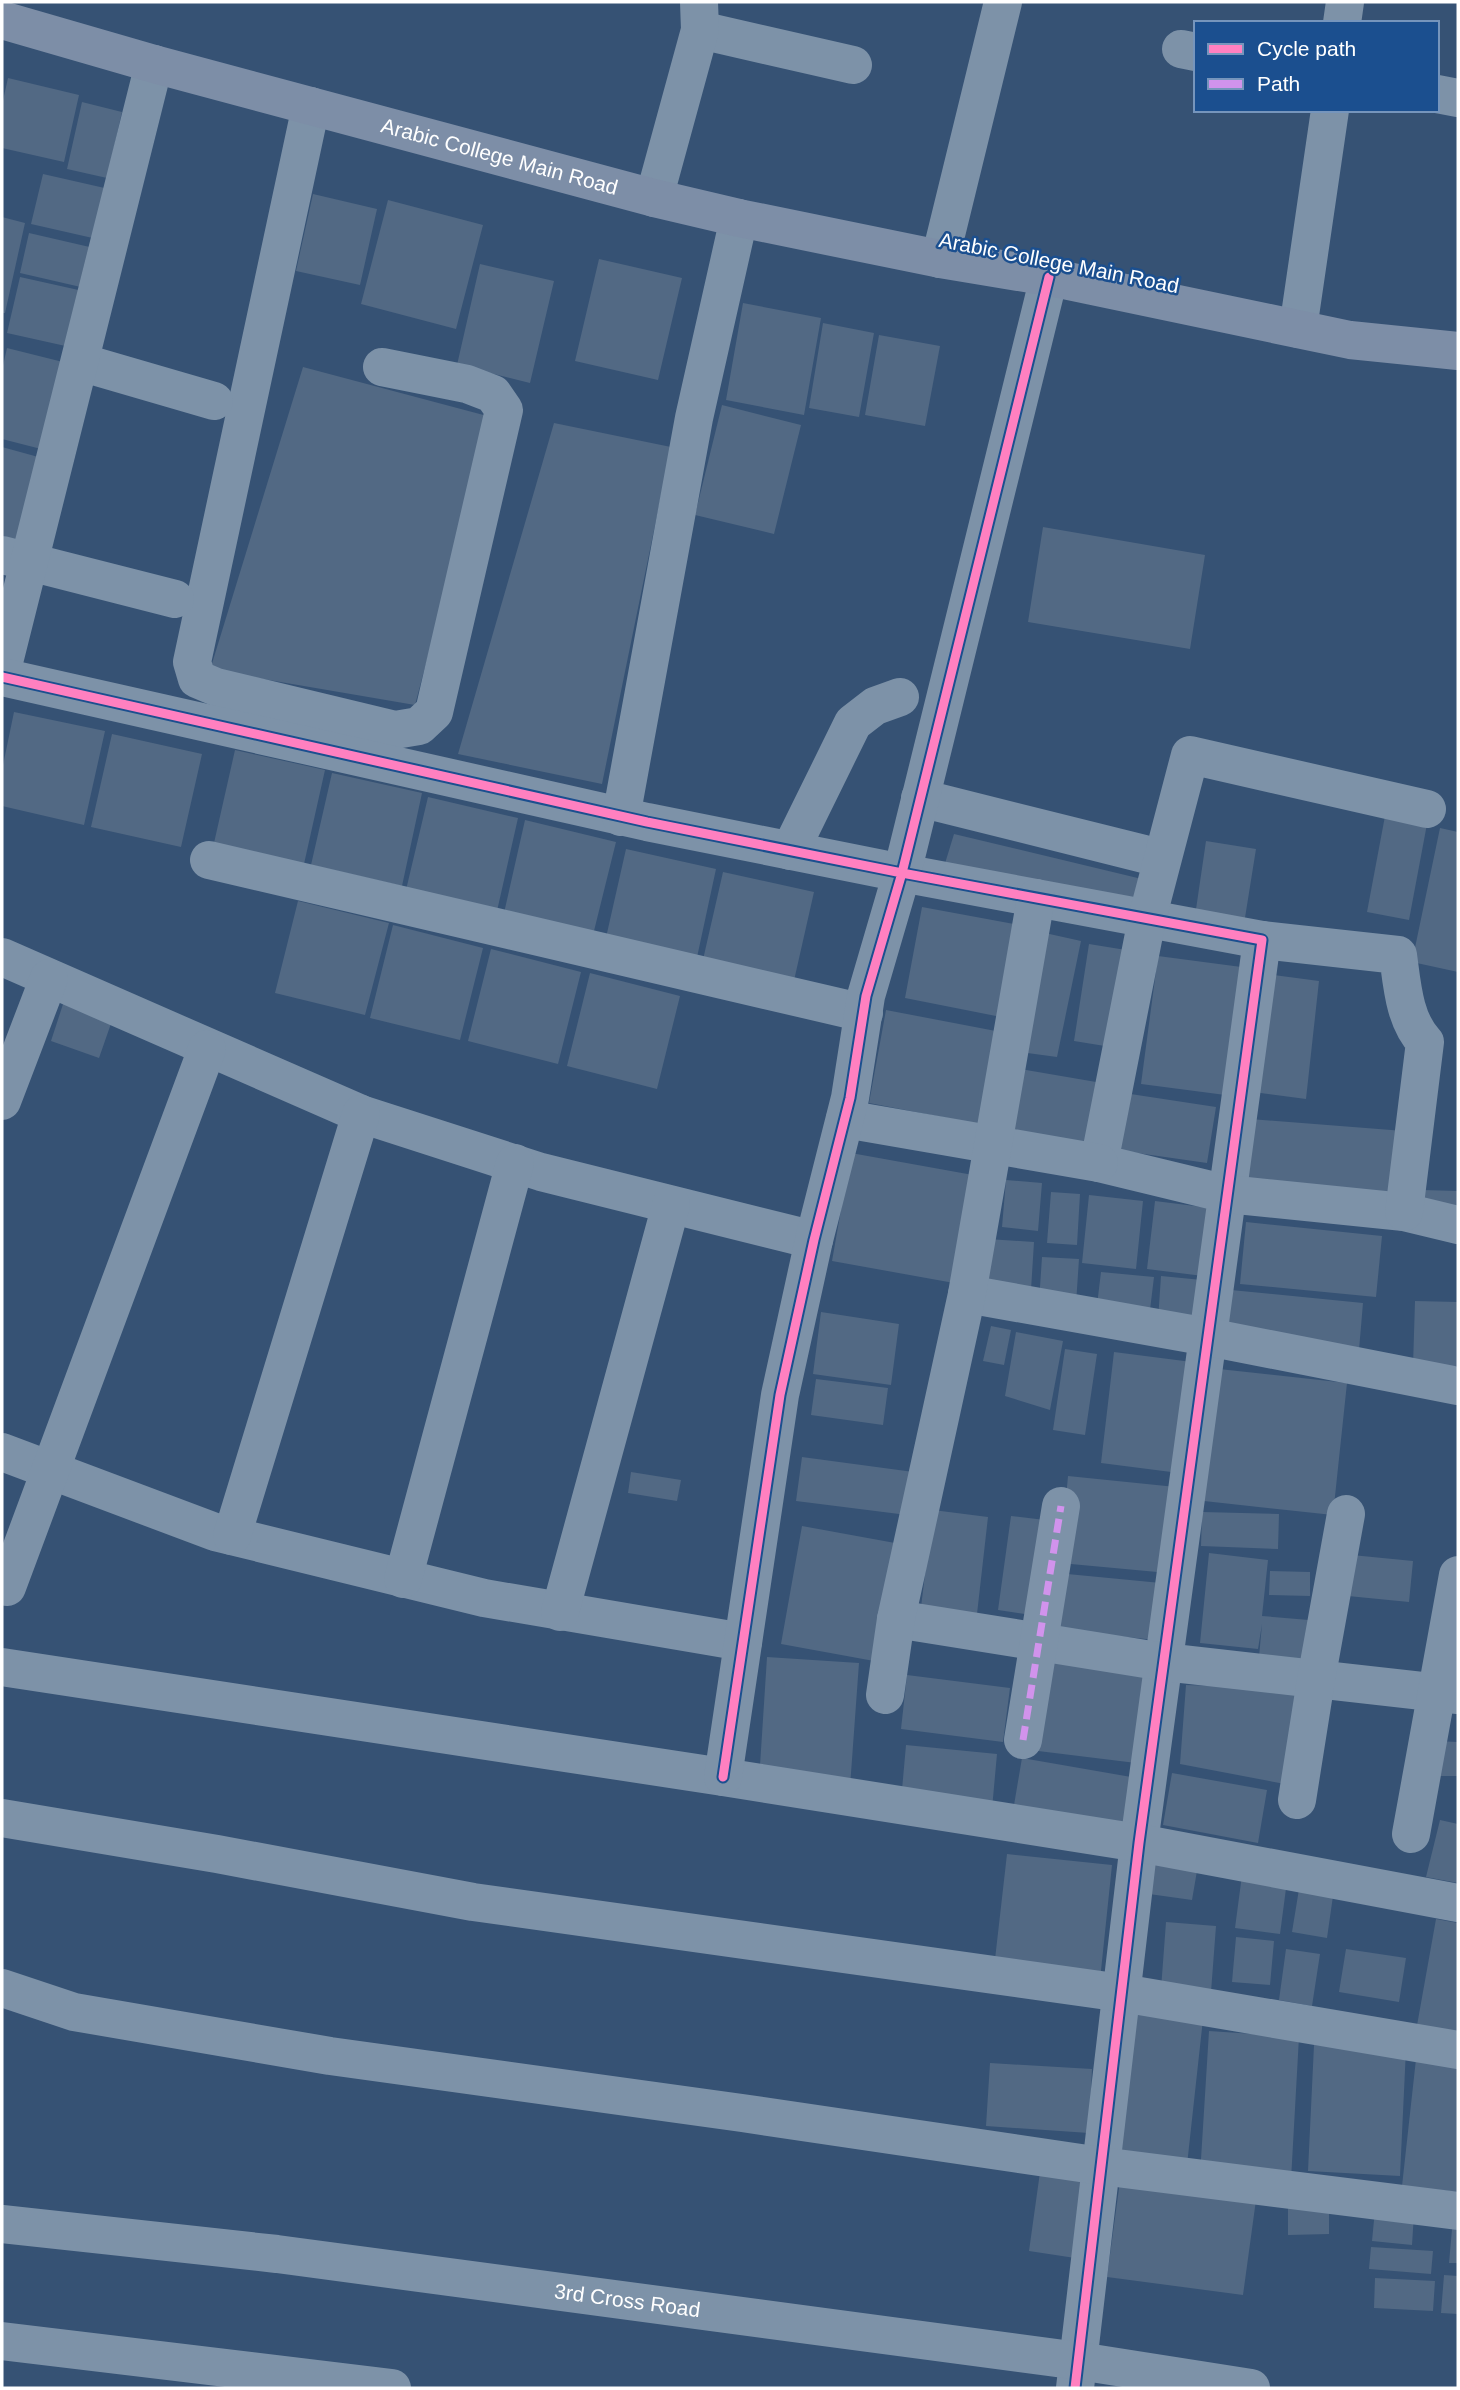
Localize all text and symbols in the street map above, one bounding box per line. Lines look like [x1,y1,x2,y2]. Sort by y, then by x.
legend [1194,21,1439,112]
text: Cycle path [1257,37,1356,60]
text: Path [1257,72,1300,95]
street label: Arabic College Main Road [379,113,621,199]
street label: Arabic College Main Road [937,228,1181,297]
street label: 3rd Cross Road [553,2279,702,2321]

